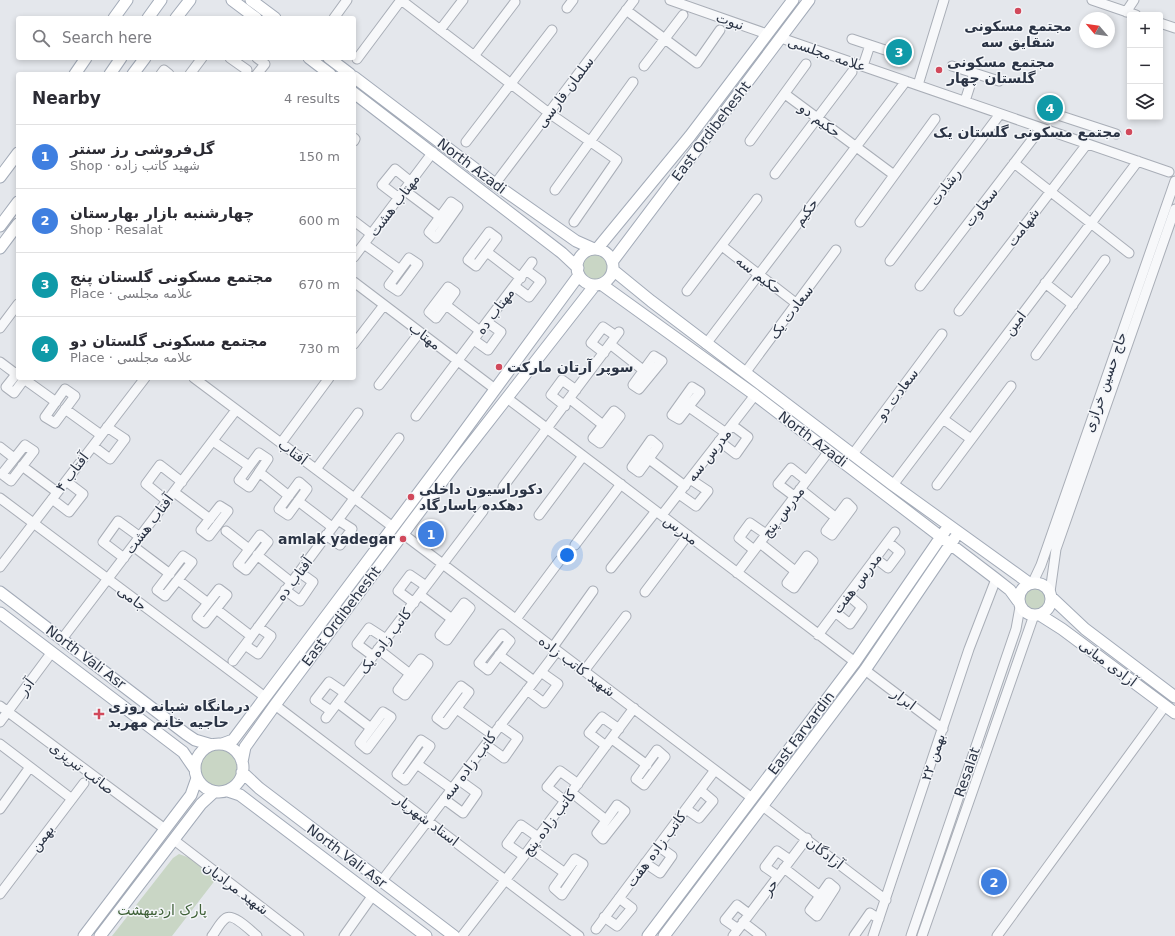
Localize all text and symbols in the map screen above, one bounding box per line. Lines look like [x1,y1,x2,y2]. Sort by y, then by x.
marker: مجتمع مسکونی شقایق سه [1013,6,1023,16]
street label: نبوت [714,9,746,34]
north arrow [1079,12,1115,48]
map controls [1127,12,1163,120]
button: + [1127,12,1163,48]
search box [16,16,356,60]
place label: مجتمع مسکونی شقایق سه [964,18,1072,51]
icon: search [30,27,52,49]
text: Search here [62,29,152,47]
street label: علامه مجلسی [786,33,868,75]
pin: 3 [886,37,912,67]
button: − [1127,48,1163,84]
street label: سلمان فارسی [533,53,598,131]
place label: مجتمع مسکونی گلستان چهار [946,54,1055,87]
marker: مجتمع مسکونی گلستان چهار [934,65,944,75]
street label: East Ordibehesht [668,78,754,184]
button: layers [1127,84,1163,120]
text: Nearby [32,88,101,108]
text: 4 results [284,91,340,106]
pin: 4 [1037,93,1063,123]
street label: حکیم دو [795,99,844,141]
place label: مجتمع مسکونی گلستان یک [933,124,1121,141]
marker: مجتمع مسکونی گلستان یک [1124,127,1134,137]
street label: North Azadi [434,135,510,197]
text: گل‌فروشی رز سنتر [70,140,215,158]
text: 1 [40,149,50,164]
text: 150 m [298,149,340,164]
text: Shop · شهید کاتب زاده [70,158,200,173]
street label: رشادت [926,165,965,209]
street label: مهتاب هشت [365,171,423,240]
street label: سخاوت [961,184,1002,230]
street label: حکیم [791,195,822,229]
text: چهارشنبه بازار بهارستان [70,204,254,222]
street label: شهامت [1003,205,1043,250]
text: 2 [40,213,50,228]
text: 600 m [298,213,340,228]
text: Shop · Resalat [70,222,163,237]
street label: حکیم سه [732,252,785,299]
text: مجتمع مسکونی گلستان پنج [70,268,273,286]
text: 3 [40,277,50,292]
text: 670 m [298,277,340,292]
street label: سعادت یک [766,282,816,342]
street label: مهتاب ده [472,285,518,338]
text: Place · علامه مجلسی [70,286,193,301]
street label: امین [1001,308,1030,339]
street label: مهتاب [405,319,444,354]
street label: حاج حسین خرازی [1080,330,1131,435]
text: مجتمع مسکونی گلستان دو [70,332,267,350]
text: 4 [40,341,50,356]
text: 730 m [298,341,340,356]
text: Place · علامه مجلسی [70,350,193,365]
place label: سوپر آرتان مارکت [507,358,634,376]
marker: سوپر آرتان مارکت [494,362,504,372]
street label: سعادت دو [872,365,922,424]
street label: North Azadi [775,408,851,470]
street label: مدرس سه [683,425,735,485]
street label: آفتاب [275,436,312,469]
street label: آفتاب ۴ [52,449,92,494]
place label: دکوراسیون داخلی دهکده پاسارگاد [419,481,543,514]
street label: مدرس پنج [758,483,808,542]
street label: آفتاب هشت [121,490,177,557]
marker: دکوراسیون داخلی دهکده پاسارگاد [406,492,416,502]
street label: مدرس [660,512,701,549]
pin: 1 [418,519,444,549]
place label: amlak yadegar [278,531,395,547]
marker: amlak yadegar [398,534,408,544]
your location [557,545,577,565]
street label: مدرس هفت [829,550,886,617]
street label: آفتاب ده [272,553,316,604]
street label: East Ordibehesht [298,563,384,669]
street label: جامی [114,582,150,614]
street label: کاتب زاده یک [355,605,416,678]
street label: North Vali Asr [43,622,129,692]
street label: شهید کاتب زاده [535,632,618,701]
street label: آزادی میانی [1076,636,1141,691]
street label: آذر [14,675,39,700]
street label: ابرار [887,684,919,714]
street label: East Farvardin [765,688,837,778]
place label: درمانگاه شبانه‌ روزی حاجیه‌ خانم مهربد [108,698,250,731]
marker: درمانگاه شبانه‌ روزی حاجیه‌ خانم مهربد [93,708,105,720]
street label: کاتب زاده سه [438,729,501,804]
street label: ۲۲ بهمن [918,731,949,783]
street label: صائب تبریزی [46,739,117,798]
street label: Resalat [951,745,983,799]
street label: کاتب زاده پنج [519,786,580,860]
street label: استاد شهریار [391,790,462,850]
street label: کاتب زاده هفت [623,808,690,890]
street label: North Vali Asr [304,821,390,891]
street label: بهمن [27,822,58,855]
street label: آزادگان [803,834,847,874]
street label: شهید مرادیان [199,858,272,919]
pin: 2 [981,867,1007,897]
street label: حر [758,876,782,900]
park label: پارک اردیبهشت [117,902,207,919]

